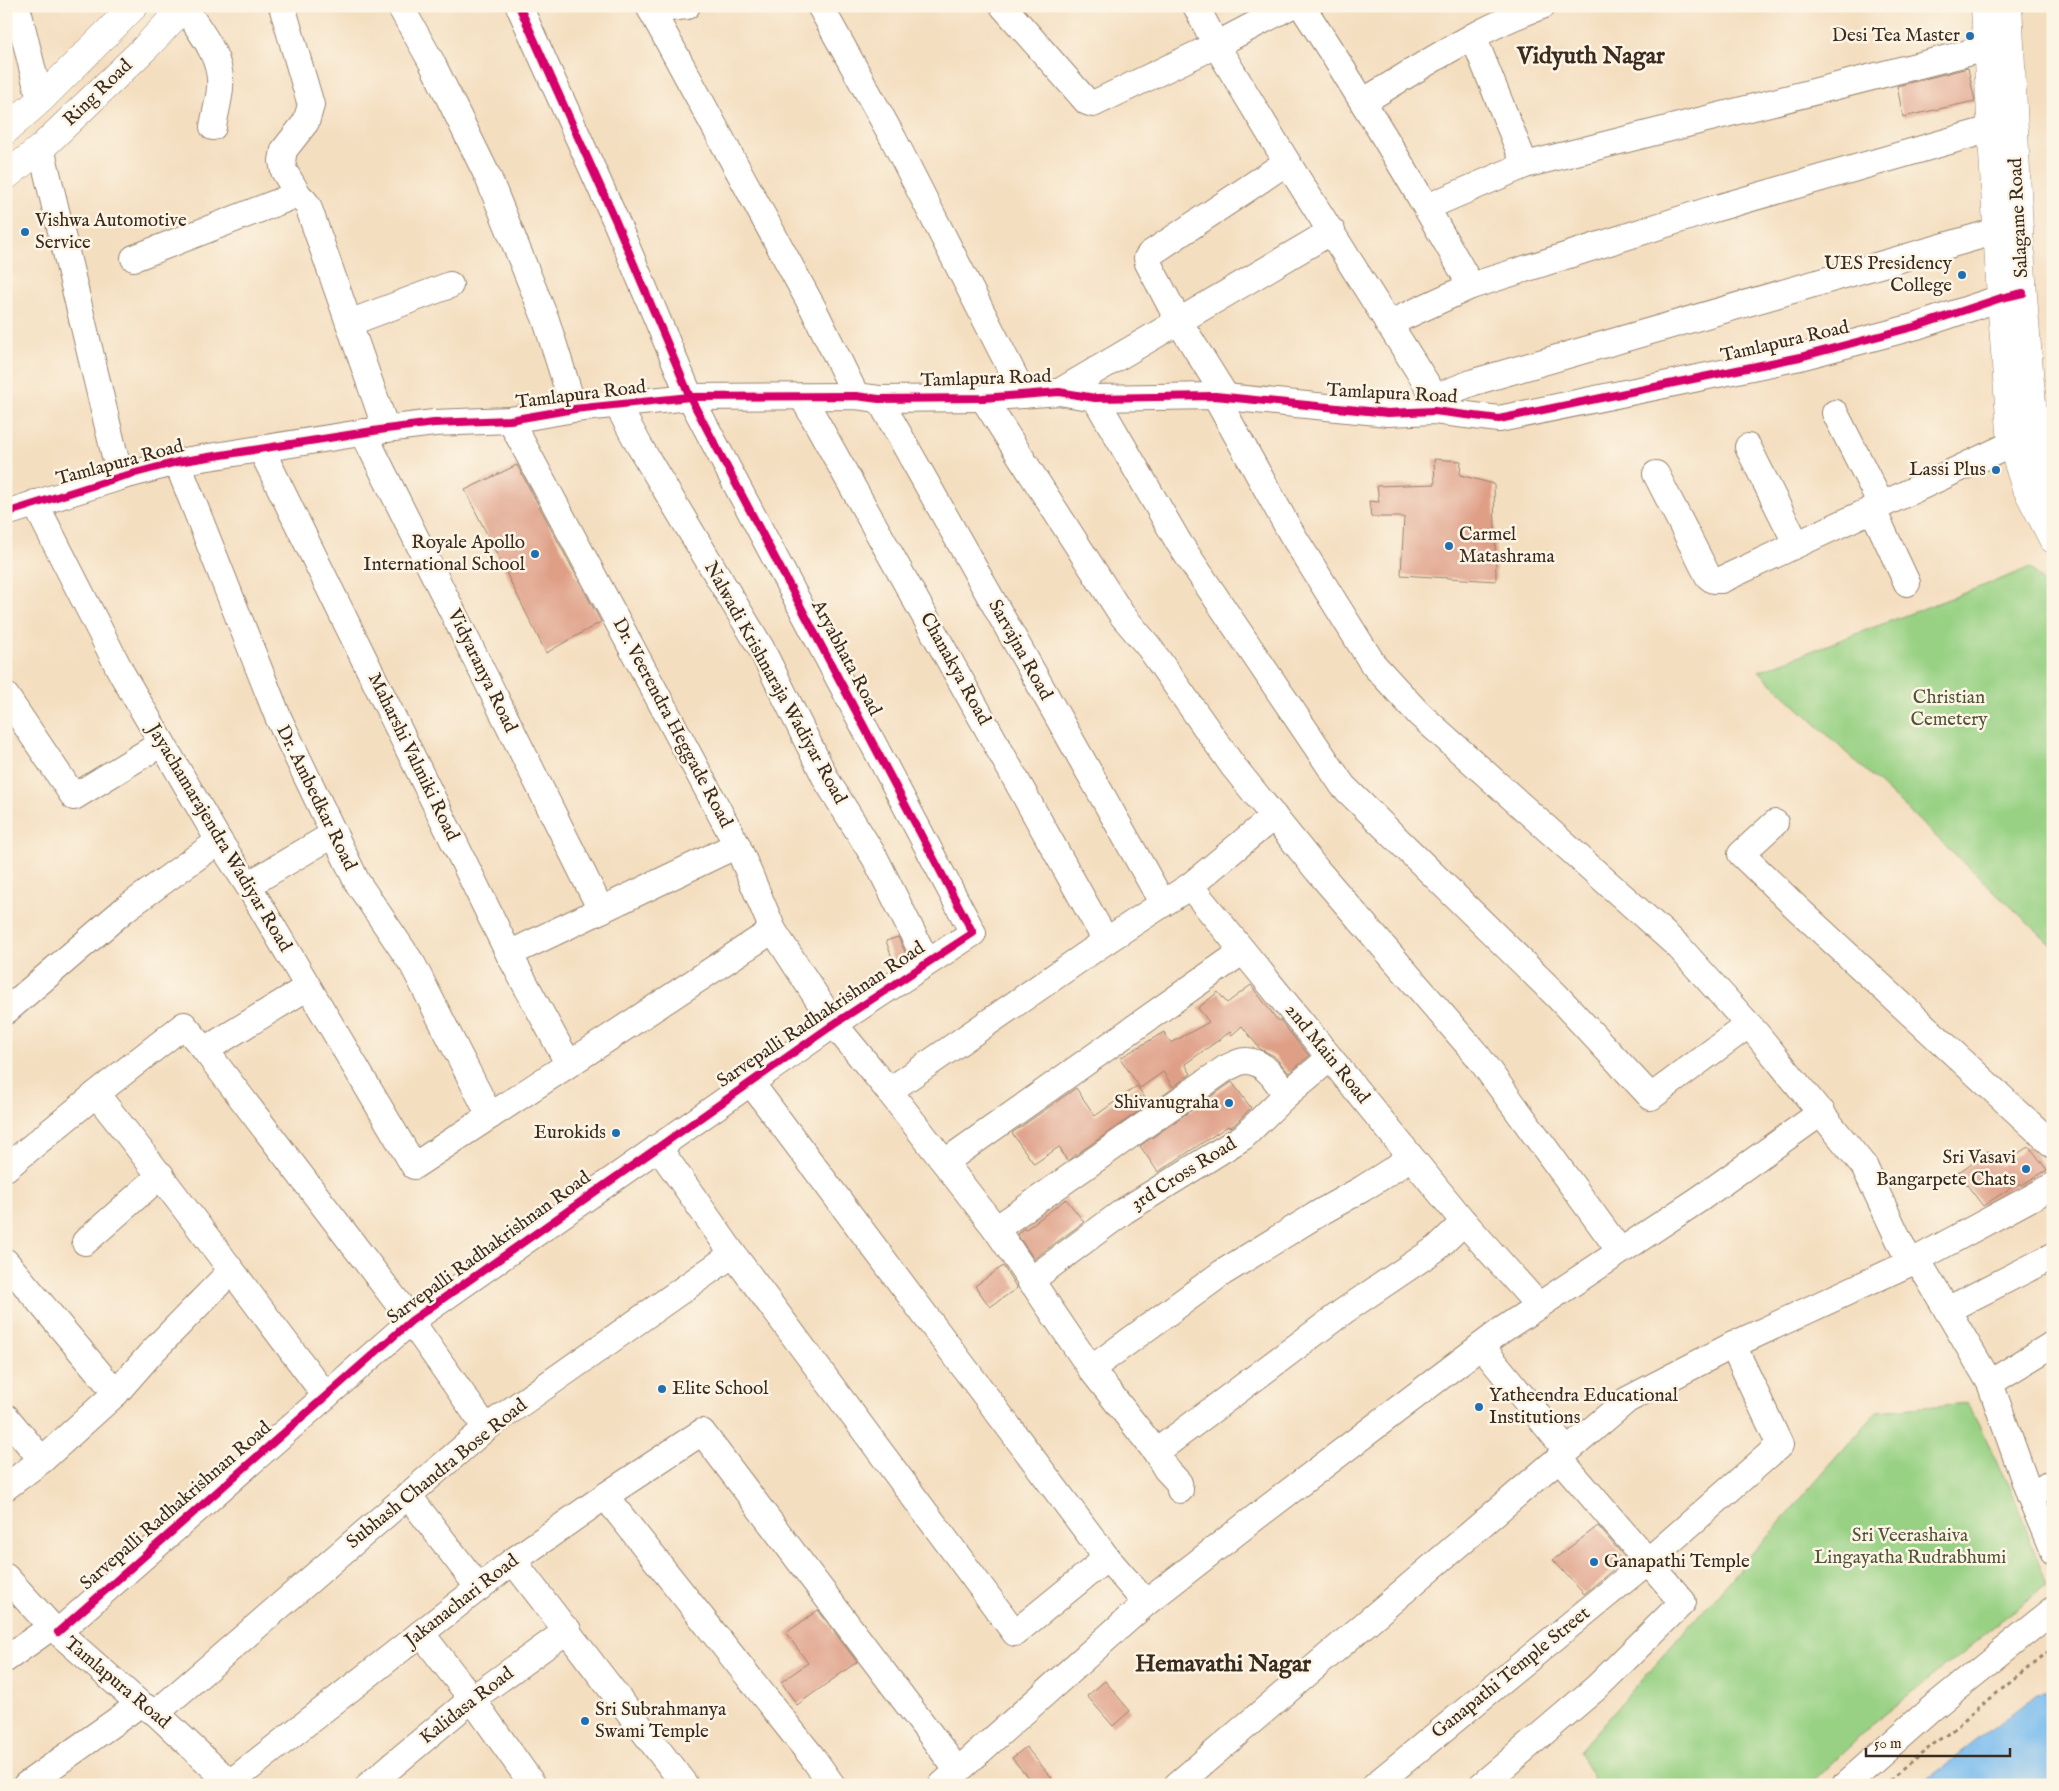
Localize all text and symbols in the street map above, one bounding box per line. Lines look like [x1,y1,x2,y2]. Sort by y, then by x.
place label: Desi Tea Master [1832,24,1960,48]
marker: Desi Tea Master [1964,30,1976,42]
district label: Vidyuth Nagar [1516,41,1665,72]
street label: Ring Road [58,54,138,132]
street label: Salagame Road [2004,156,2034,279]
place label: Vishwa Automotive Service [34,209,187,255]
marker: Vishwa Automotive Service [19,226,31,238]
place label: UES Presidency College [1824,252,1953,298]
marker: UES Presidency College [1956,269,1968,281]
street label: Tamlapura Road [1718,315,1852,368]
street label: Tamlapura Road [920,365,1053,393]
street label: Tamlapura Road [515,375,648,415]
street label: Tamlapura Road [1326,379,1459,409]
street label: Tamlapura Road [54,434,187,492]
place label: Lassi Plus [1909,458,1986,482]
marker: Lassi Plus [1990,464,2002,476]
place label: Carmel Matashrama [1459,523,1555,569]
place label: Royale Apollo International School [363,531,526,577]
marker: Carmel Matashrama [1443,540,1455,552]
marker: Royale Apollo International School [529,548,541,560]
street label: Nalwadi Krishnaraja Wadiyar Road [698,557,852,809]
street label: Aryabhata Road [805,595,887,721]
street label: Sarvajna Road [982,595,1058,705]
street label: Vidyaranya Road [441,604,523,737]
street label: Chanakya Road [914,609,996,730]
street label: Dr. Veerendra Heggade Road [606,614,738,833]
street label: Maharshi Valmiki Road [362,669,465,846]
park label: Christian Cemetery [1910,686,1988,732]
street label: Jayachamarajendra Wadiyar Road [140,718,297,957]
street label: Dr. Ambedkar Road [270,721,362,876]
street label: Sarvepalli Radhakrishnan Road [712,936,930,1094]
street label: 2nd Main Road [1279,999,1375,1110]
place label: Shivanugraha [1114,1091,1220,1115]
marker: Shivanugraha [1223,1097,1235,1109]
place label: Eurokids [534,1121,606,1145]
marker: Eurokids [610,1127,622,1139]
street label: 3rd Cross Road [1127,1132,1242,1216]
place label: Sri Vasavi Bangarpete Chats [1876,1146,2016,1192]
marker: Sri Vasavi Bangarpete Chats [2020,1163,2032,1175]
street label: Sarvepalli Radhakrishnan Road [383,1166,596,1330]
place label: Elite School [672,1377,769,1401]
marker: Elite School [656,1383,668,1395]
place label: Yatheendra Educational Institutions [1489,1384,1679,1430]
street label: Subhash Chandra Bose Road [342,1393,533,1554]
marker: Yatheendra Educational Institutions [1473,1401,1485,1413]
street label: Sarvepalli Radhakrishnan Road [75,1416,277,1596]
park label: Sri Veerashaiva Lingayatha Rudrabhumi [1814,1524,2006,1570]
street label: Jakanachari Road [399,1549,524,1654]
place label: Ganapathi Temple [1604,1550,1750,1574]
marker: Ganapathi Temple [1588,1556,1600,1568]
street label: Ganapathi Temple Street [1427,1601,1595,1744]
street label: Tamlapura Road [59,1632,176,1735]
district label: Hemavathi Nagar [1135,1649,1311,1680]
street label: Kalidasa Road [415,1661,519,1750]
place label: Sri Subrahmanya Swami Temple [595,1698,727,1744]
marker: Sri Subrahmanya Swami Temple [579,1715,591,1727]
scale bar [1866,1726,2010,1758]
text: 50 m [1874,1734,1902,1753]

